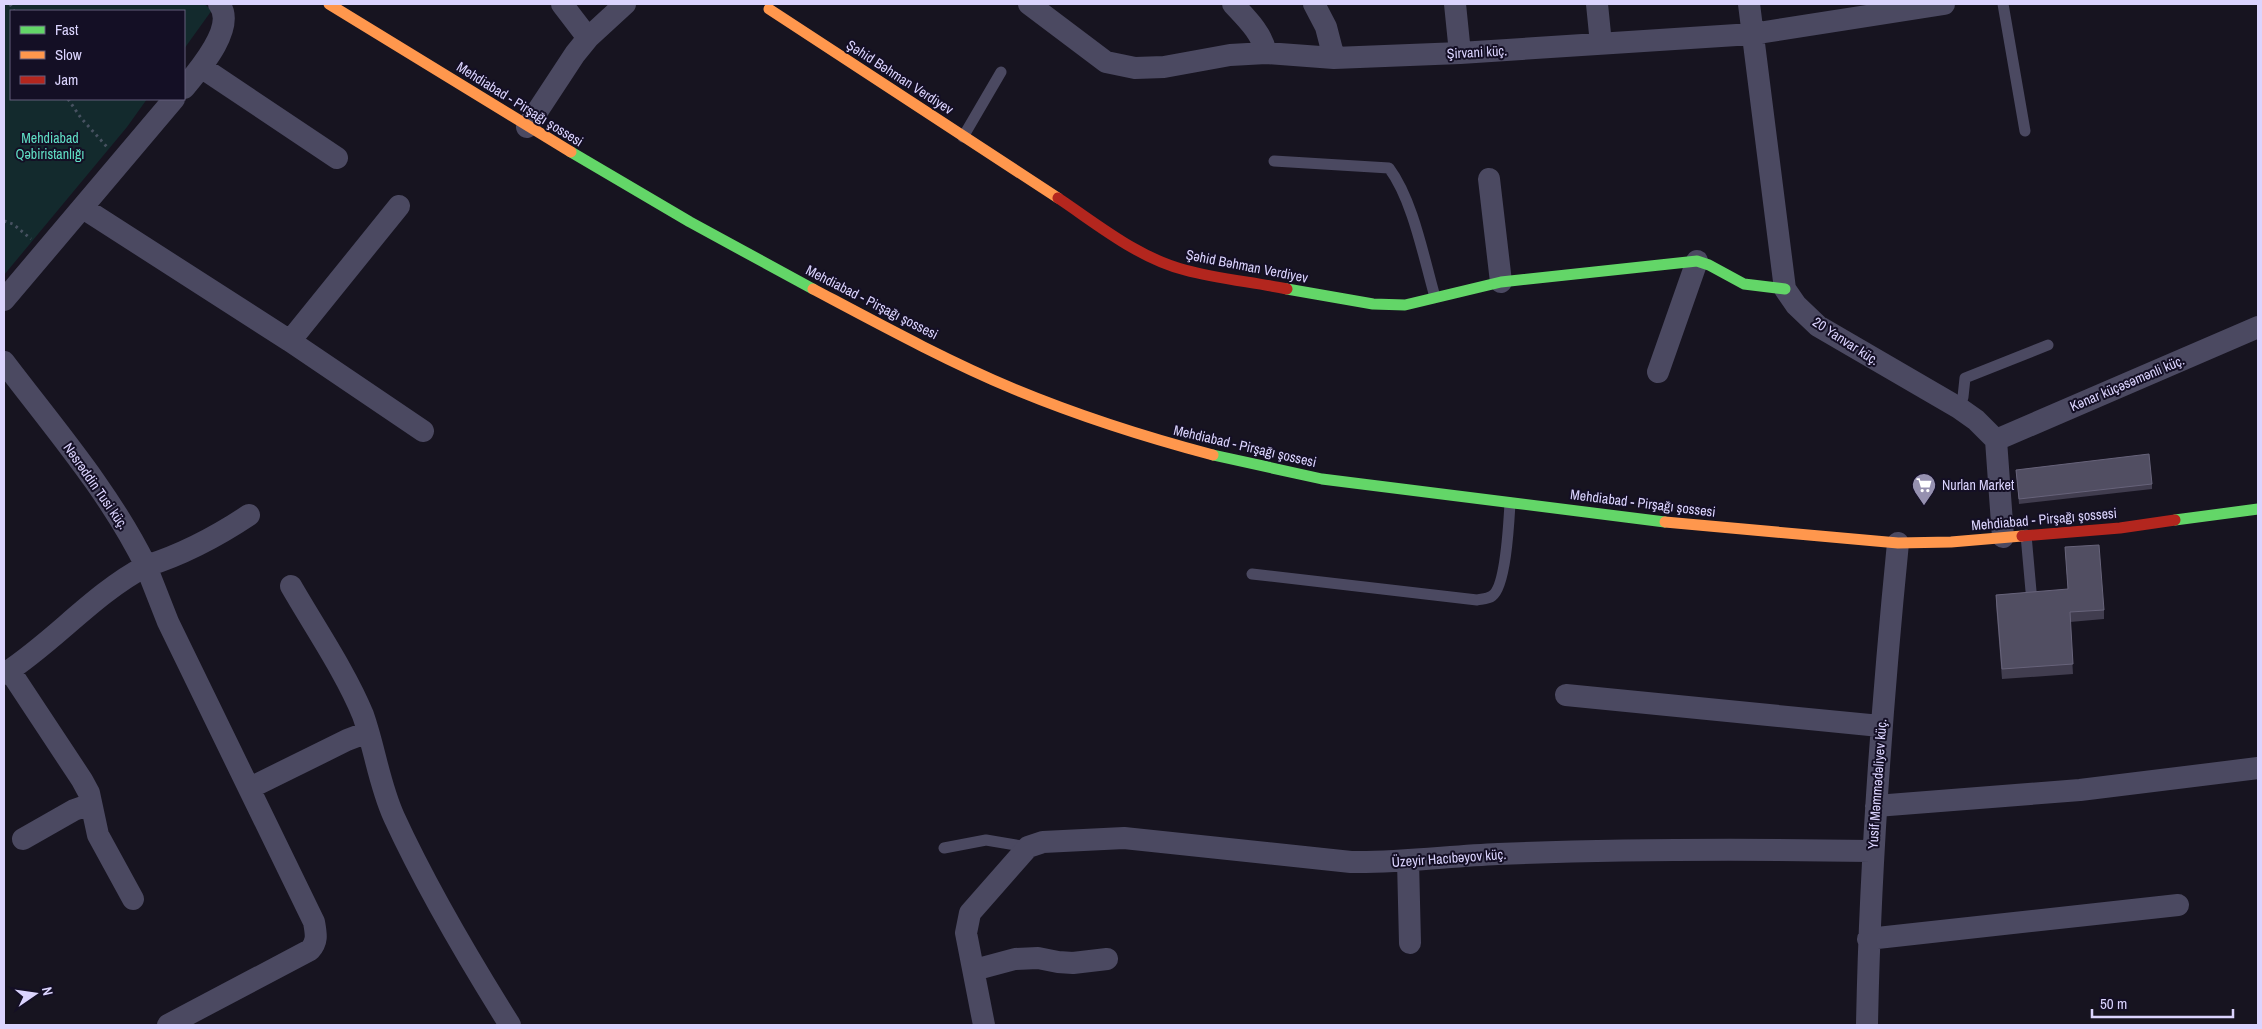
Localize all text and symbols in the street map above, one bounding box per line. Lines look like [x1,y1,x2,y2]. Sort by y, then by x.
legend [10,10,185,100]
text: Fast [55,19,79,40]
street label: Şəhid Bəhman Verdiyev [843,36,957,118]
street label: Şirvani küç. [1446,41,1508,63]
text: Slow [55,44,82,65]
street label: Mehdiabad - Pirşağı şossesi [453,58,587,150]
text: Jam [55,69,78,90]
park label: Mehdiabad Qəbiristanlığı [16,129,84,163]
street label: Şəhid Bəhman Verdiyev [1185,245,1310,287]
street label: Mehdiabad - Pirşağı şossesi [803,261,941,343]
street label: 20 Yanvar küç. [1809,313,1883,369]
street label: Kənar küçəsəmənli küç. [2067,351,2187,415]
street label: Mehdiabad - Pirşağı şossesi [1172,421,1318,471]
street label: Nəsrəddin Tusi küç. [60,439,132,533]
supermarket icon: Nurlan Market [1911,472,1937,506]
place label: Nurlan Market [1942,476,2014,494]
street label: Mehdiabad - Pirşağı şossesi [1569,485,1717,521]
street label: Mehdiabad - Pirşağı şossesi [1970,504,2118,534]
street label: Yusif Məmmədəliyev küç. [1863,718,1891,850]
street label: Üzeyir Hacıbəyov küç. [1391,845,1507,871]
north arrow [10,969,60,1019]
text: N [38,985,57,997]
scale bar [2092,986,2233,1018]
text: 50 m [2100,993,2127,1014]

